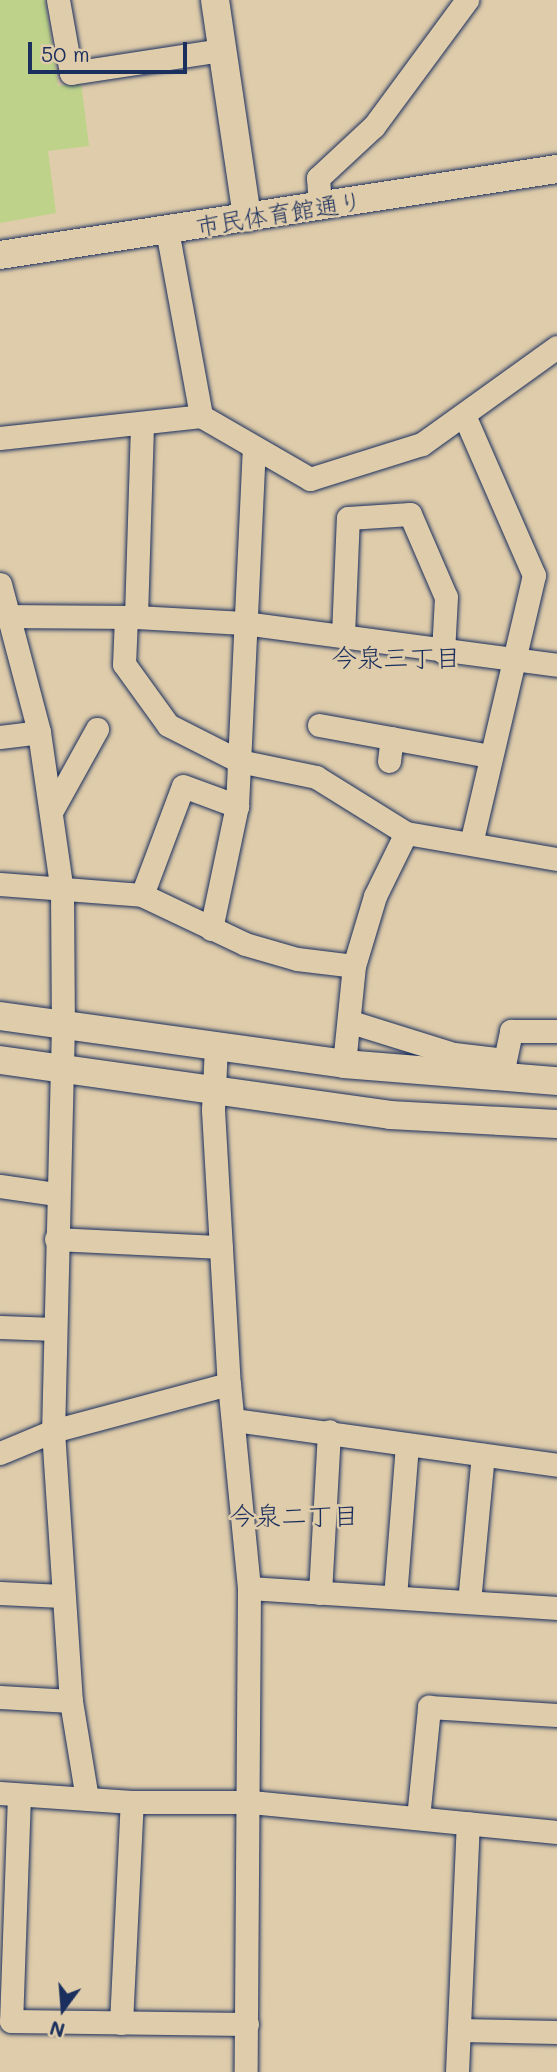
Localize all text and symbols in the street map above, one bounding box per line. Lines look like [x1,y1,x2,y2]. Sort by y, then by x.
scale bar [32,28,191,72]
text: 50 m [41,40,90,67]
street label: 市民体育館通り [194,186,364,240]
district label: 今泉三丁目 [331,642,461,674]
district label: 今泉二丁目 [229,1500,359,1532]
north arrow [28,1974,98,2044]
text: N [47,2016,67,2044]

